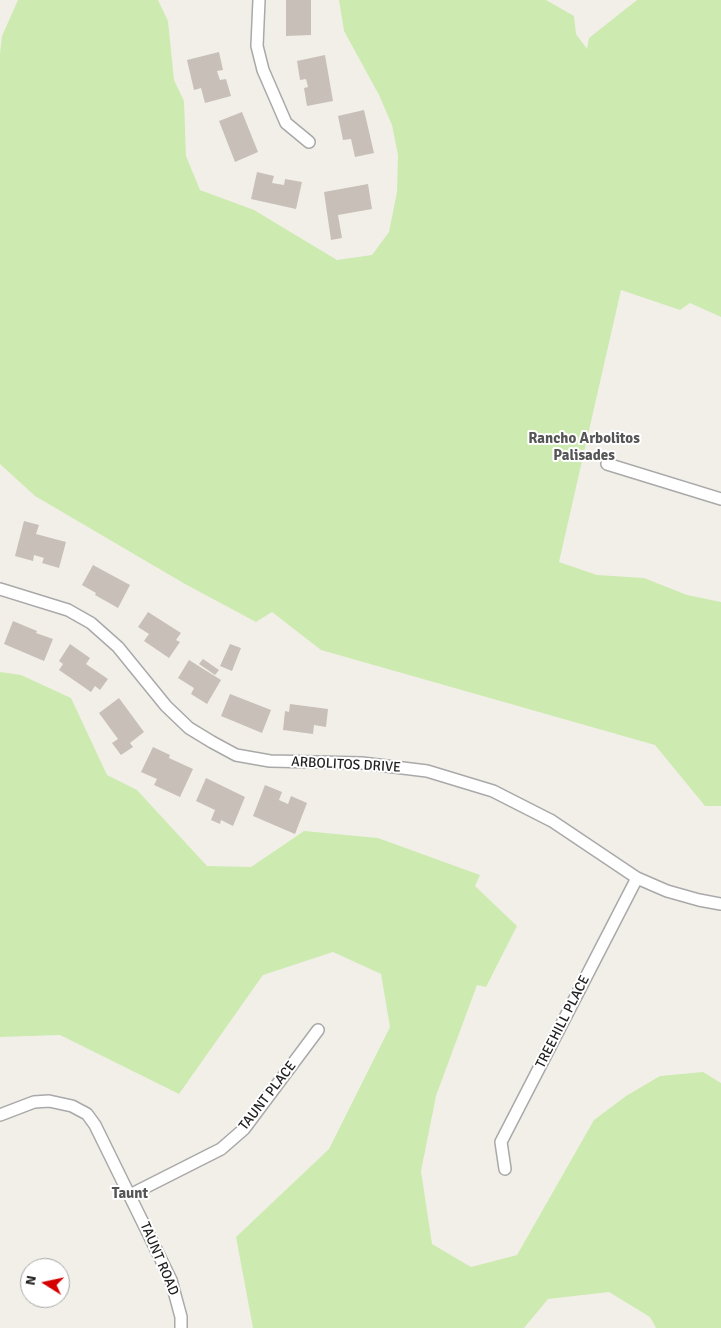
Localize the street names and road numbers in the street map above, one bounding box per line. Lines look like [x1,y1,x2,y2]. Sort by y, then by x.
street label: ARBOLITOS DRIVE [291,754,401,776]
street label: TREEHILL PLACE [532,973,594,1071]
street label: TAUNT PLACE [236,1058,300,1134]
street label: TAUNT ROAD [136,1220,182,1298]

